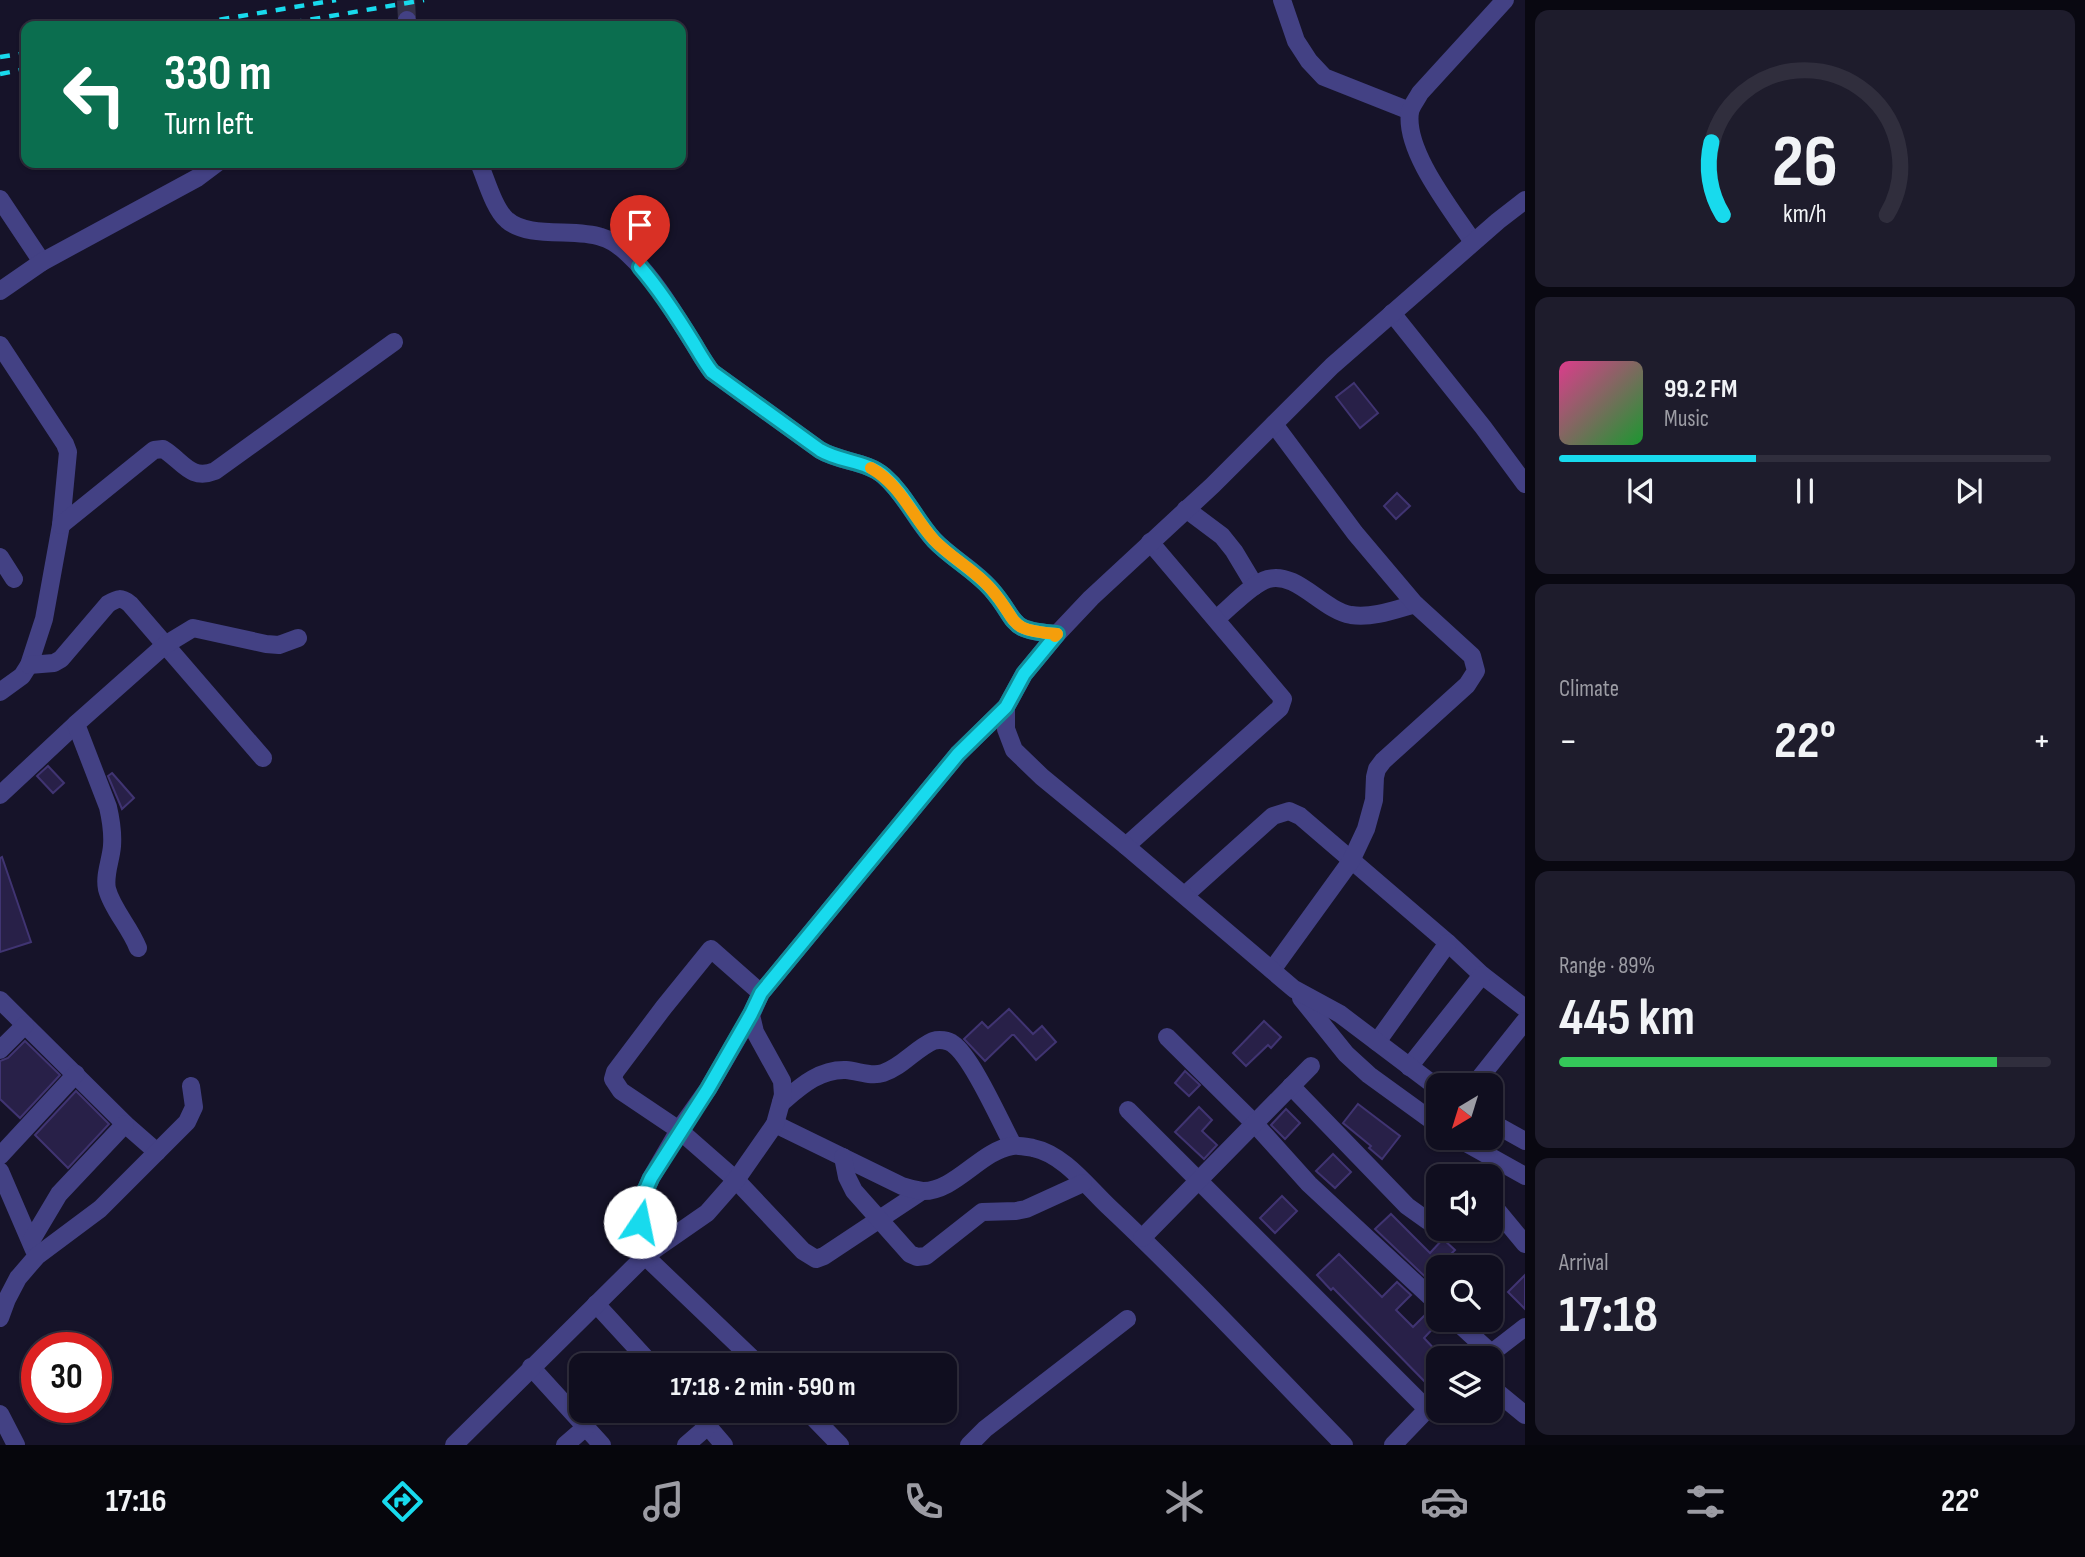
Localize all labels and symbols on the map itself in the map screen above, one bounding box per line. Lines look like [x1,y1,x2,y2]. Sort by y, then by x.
pin [610,195,670,267]
north arrow [1426,1073,1503,1150]
position arrow [603,1185,677,1259]
speed limit sign: 30 [21,1332,112,1423]

